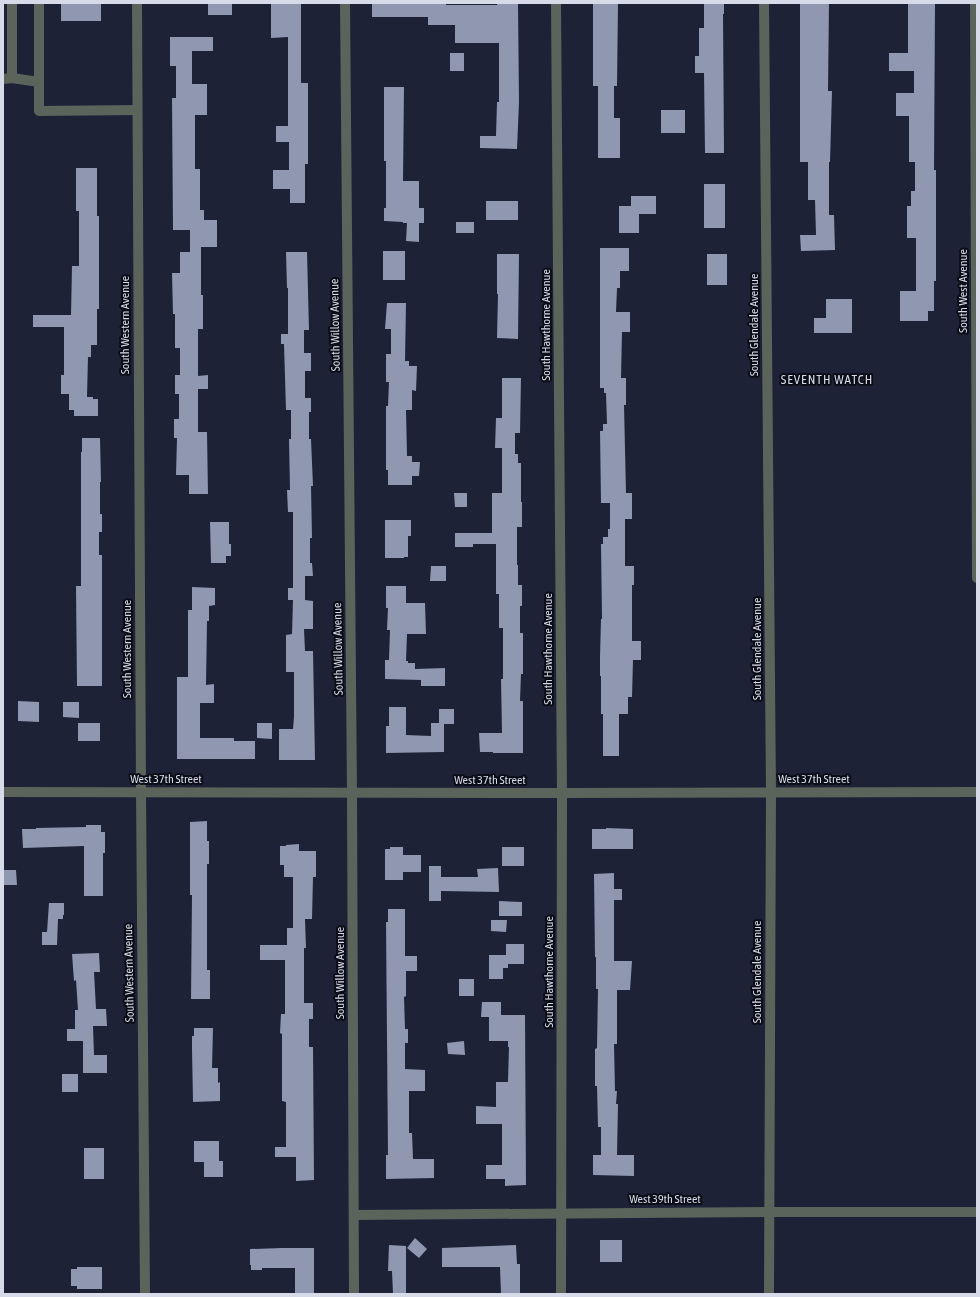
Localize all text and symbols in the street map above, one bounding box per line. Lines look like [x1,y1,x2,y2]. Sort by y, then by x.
street label: South West Avenue [956,249,970,333]
street label: South Hawthorne Avenue [539,269,553,381]
street label: South Glendale Avenue [747,274,761,376]
street label: South Western Avenue [118,276,132,374]
street label: South Willow Avenue [327,279,343,371]
district label: SEVENTH WATCH [781,372,873,387]
street label: South Hawthorne Avenue [541,593,555,705]
street label: South Glendale Avenue [750,598,764,700]
street label: South Western Avenue [120,600,134,698]
street label: South Willow Avenue [330,603,346,695]
street label: West 37th Street [130,772,202,786]
street label: West 37th Street [778,772,850,786]
street label: West 37th Street [454,773,526,787]
street label: South Hawthorne Avenue [542,916,556,1028]
street label: South Glendale Avenue [750,921,764,1023]
street label: South Western Avenue [121,924,137,1022]
street label: South Willow Avenue [333,927,347,1019]
street label: West 39th Street [629,1192,701,1206]

